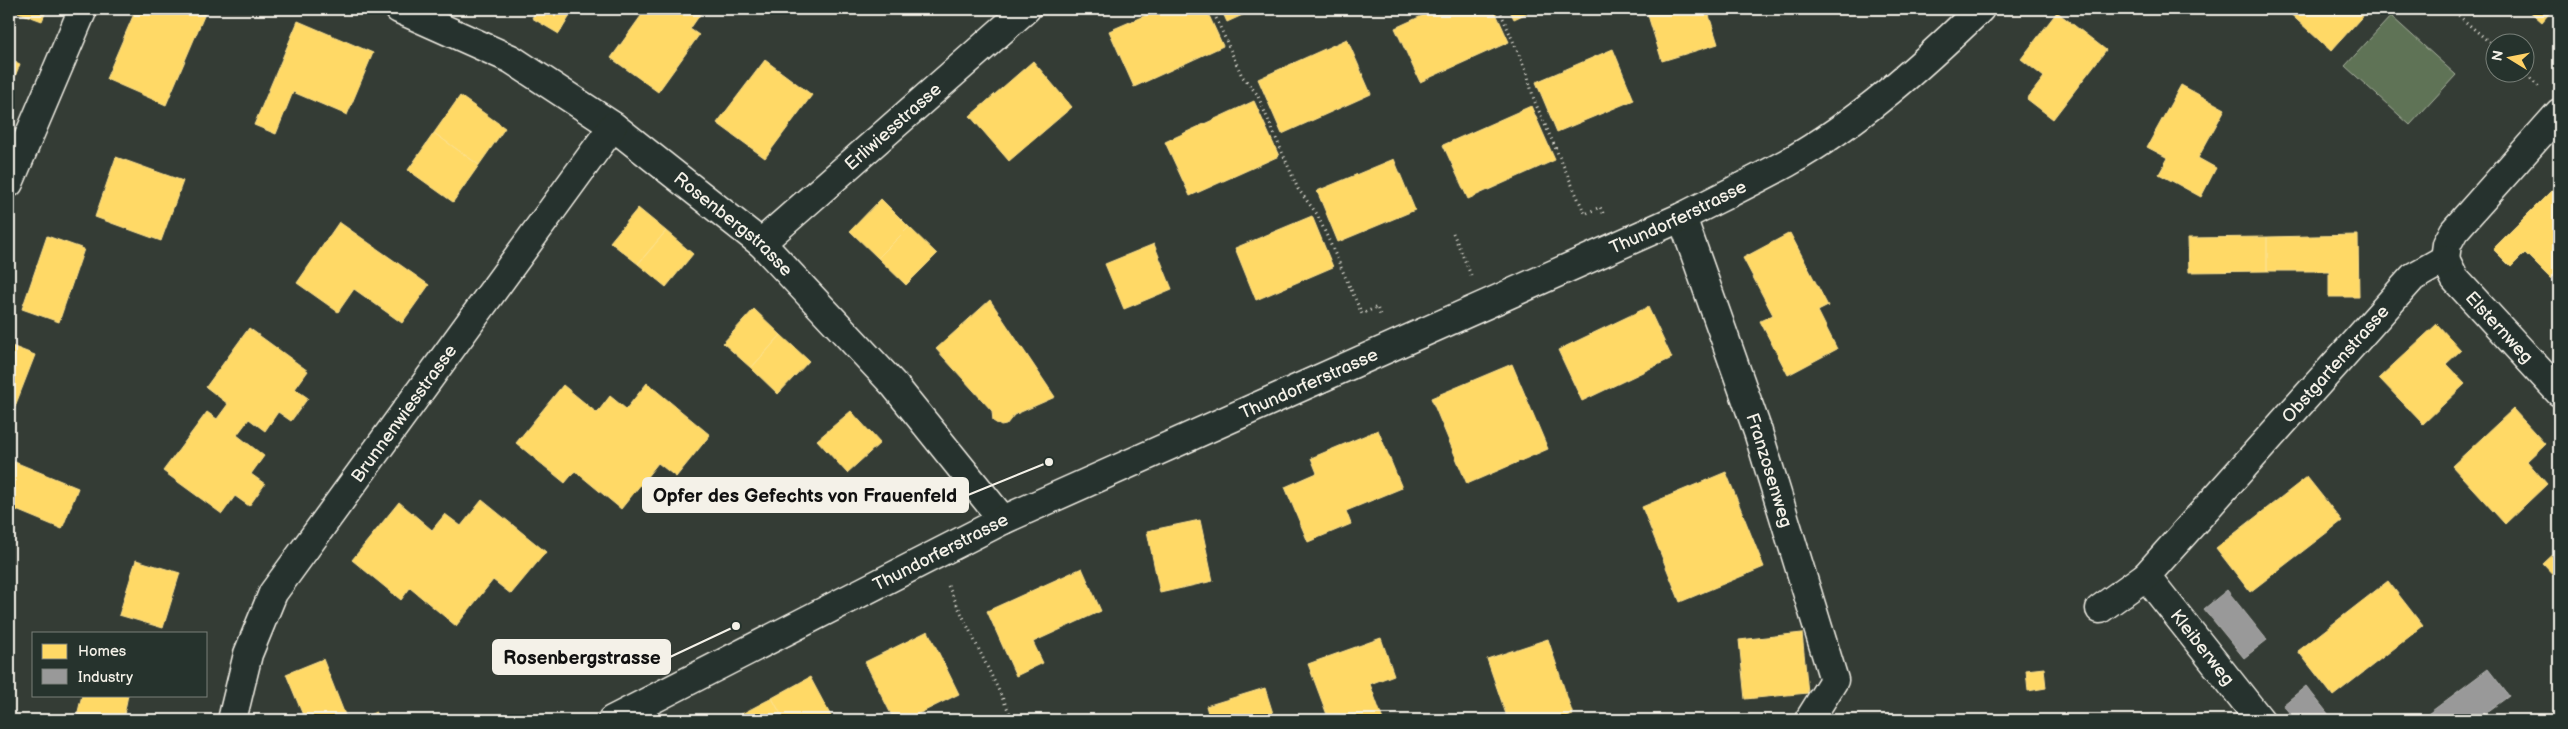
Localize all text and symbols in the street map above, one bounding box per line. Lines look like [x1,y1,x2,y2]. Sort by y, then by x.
north arrow [2486,32,2536,82]
text: N [2488,49,2507,62]
street label: Erliwiesstrasse [841,78,946,175]
street label: Rosenbergstrasse [669,168,797,281]
street label: Thundorferstrasse [1607,176,1750,259]
street label: Elsternweg [2461,287,2537,368]
street label: Obstgartenstrasse [2278,301,2394,427]
street label: Brunnenwiesstrasse [347,341,461,487]
street label: Thundorferstrasse [1237,344,1382,424]
street label: Franzosenweg [1741,410,1797,530]
callout: Opfer des Gefechts von Frauenfeld [643,478,968,512]
text: Opfer des Gefechts von Frauenfeld [653,485,957,508]
street label: Thundorferstrasse [870,509,1012,596]
street label: Kleiberweg [2166,606,2238,690]
legend [32,632,208,696]
callout: Rosenbergstrasse [493,640,670,674]
text: Homes [78,642,127,661]
text: Rosenbergstrasse [503,647,661,670]
text: Industry [78,668,133,687]

